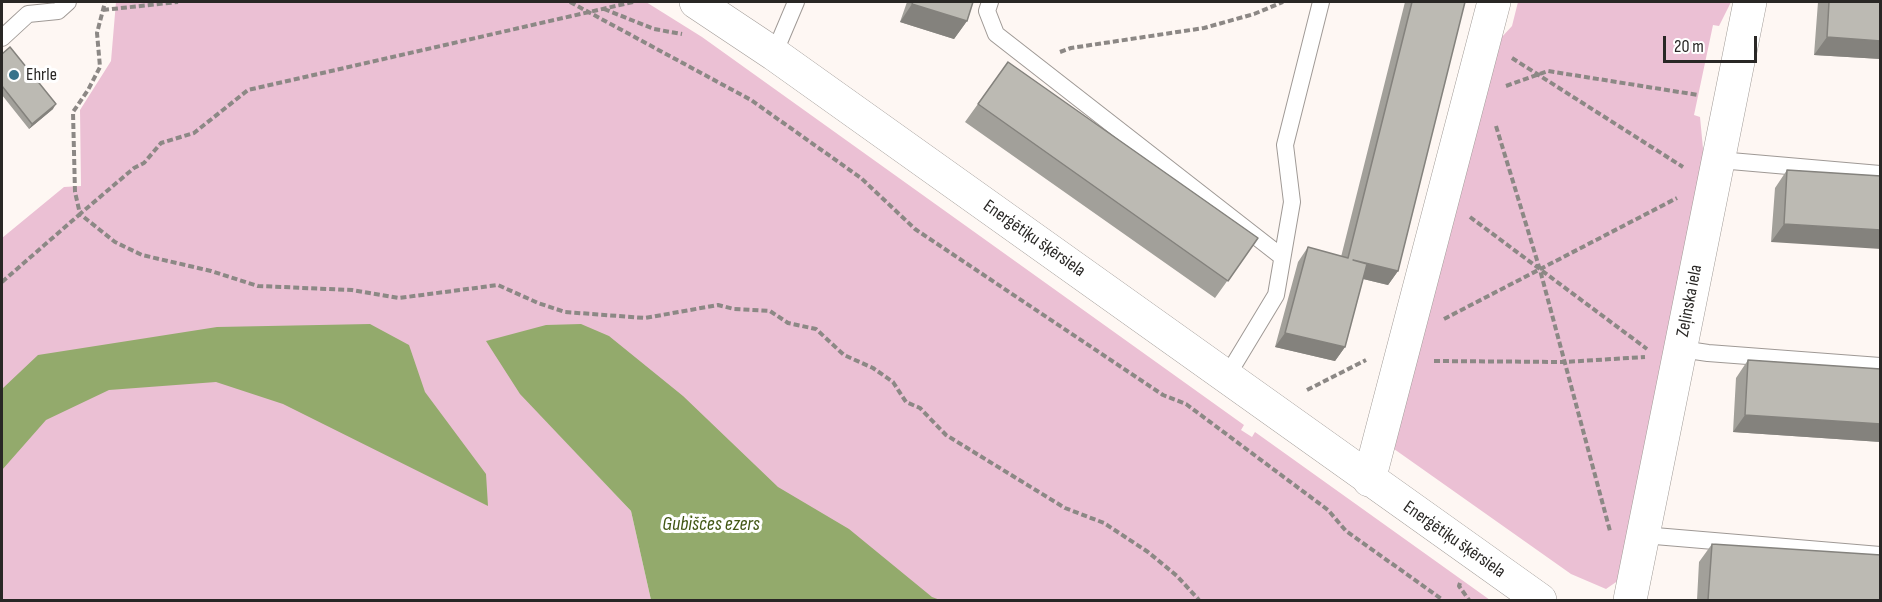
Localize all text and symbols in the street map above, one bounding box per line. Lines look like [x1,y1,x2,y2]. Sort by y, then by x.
scale bar [1666,24,1760,62]
text: 20 m [1674,36,1704,57]
place label: Ehrle [26,64,57,86]
marker: Ehrle [7,68,21,82]
street label: Enerģētiķu šķērsiela [979,196,1089,282]
street label: Zeļinska iela [1672,263,1708,339]
street label: Enerģētiķu šķērsiela [1399,497,1509,583]
water label: Gubiščes ezers [662,513,760,537]

